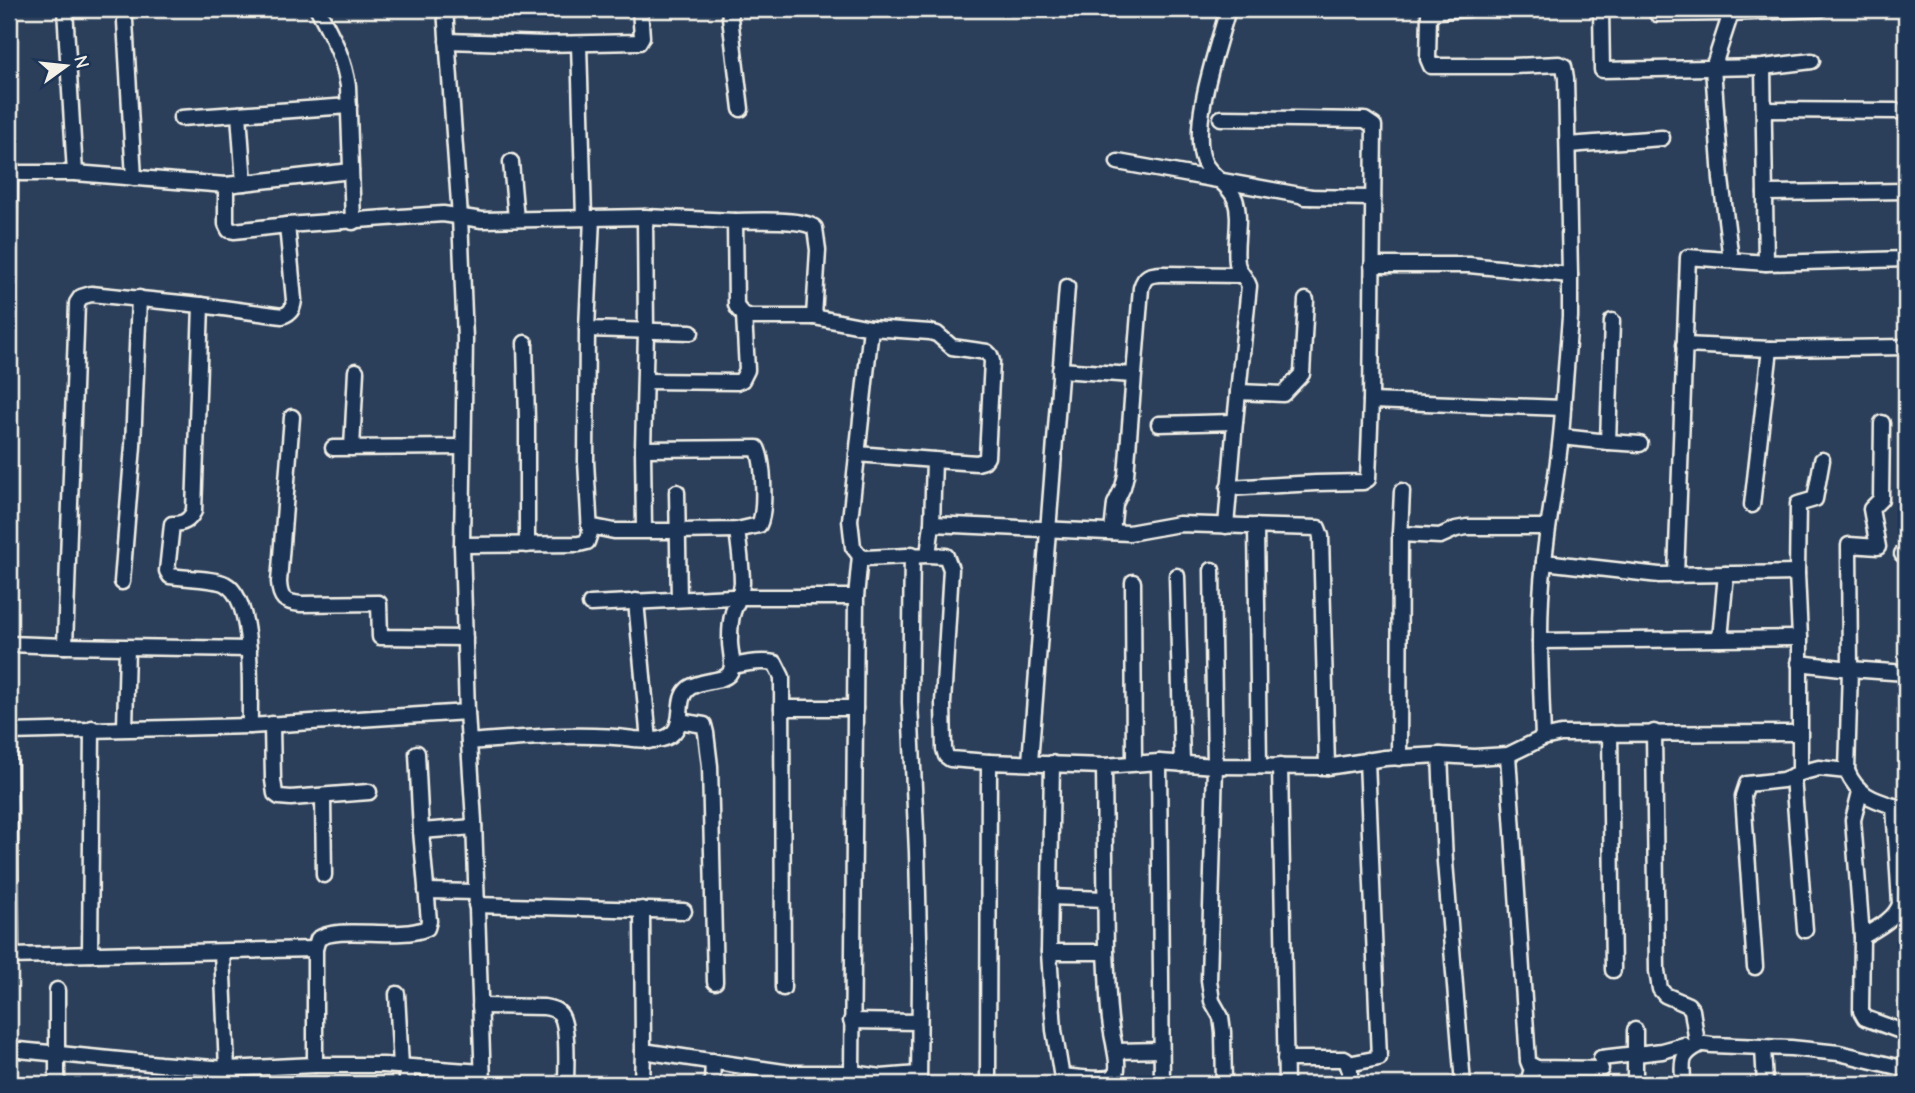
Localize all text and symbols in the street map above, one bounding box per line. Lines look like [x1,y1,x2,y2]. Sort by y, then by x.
north arrow [32,32,102,102]
text: N [69,53,94,71]

